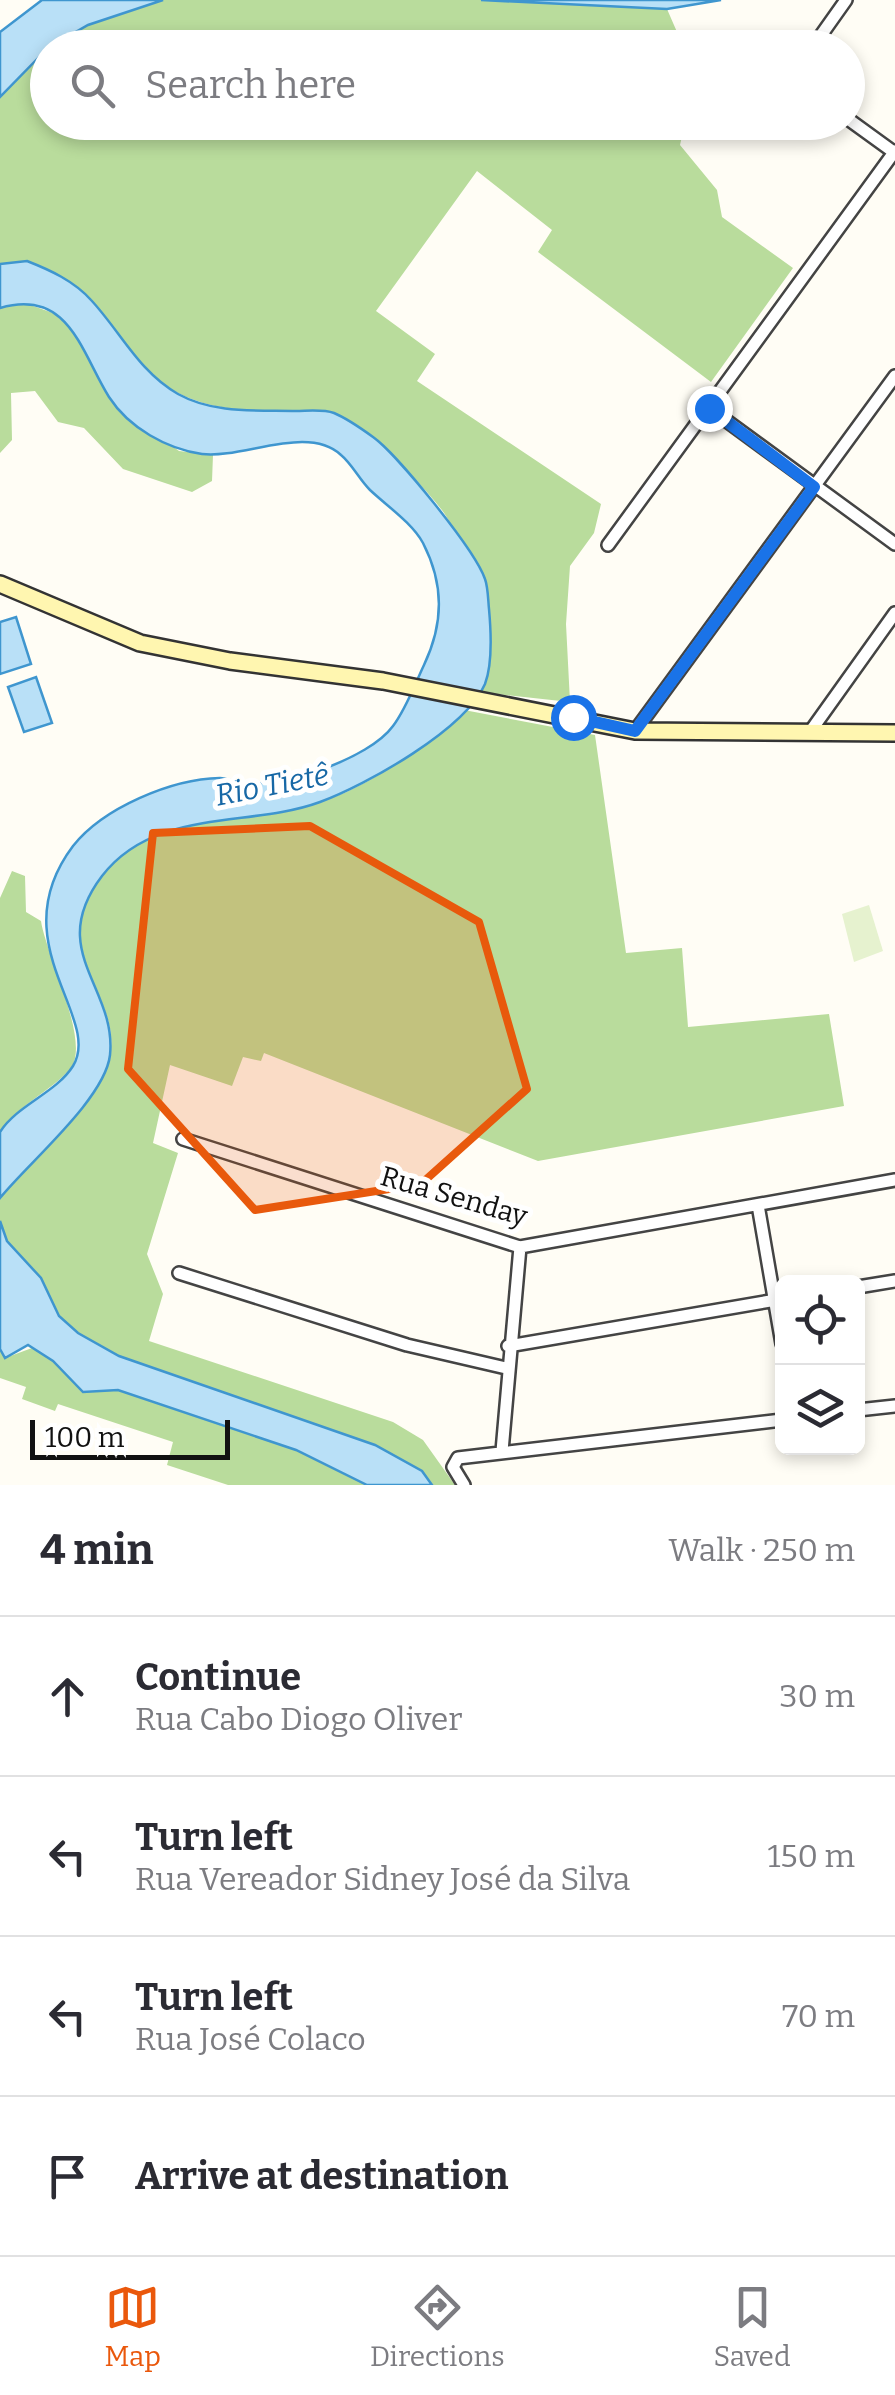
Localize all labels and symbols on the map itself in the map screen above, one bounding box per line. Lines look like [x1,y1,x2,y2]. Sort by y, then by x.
route end [687,386,733,432]
route start [551,695,597,741]
water label: Rio Tietê [212,756,332,814]
street label: Rua Senday [377,1159,531,1233]
scale bar [30,1415,230,1460]

